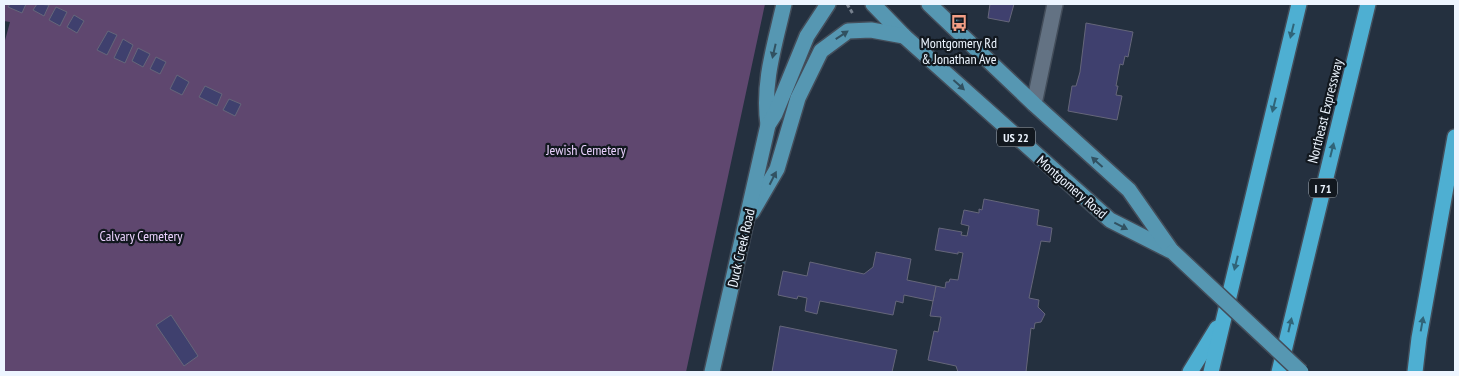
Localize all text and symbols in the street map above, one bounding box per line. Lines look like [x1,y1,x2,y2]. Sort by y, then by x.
bus stop icon: Montgomery Rd & Jonathan Ave [949,13,969,33]
one-way arrow [1288,23,1296,38]
one-way arrow [835,31,849,40]
place label: Montgomery Rd & Jonathan Ave [921,34,997,68]
one-way arrow [769,44,777,60]
street label: Northeast Expressway [1303,56,1347,165]
one-way arrow [953,80,966,91]
one-way arrow [1270,98,1278,113]
road number: US 22 [997,128,1035,146]
park label: Jewish Cemetery [545,141,626,159]
one-way arrow [1328,142,1336,157]
street label: Montgomery Road [1033,152,1111,222]
one-way arrow [1091,156,1104,167]
one-way arrow [769,171,777,185]
road number: I 71 [1309,178,1337,198]
street label: Duck Creek Road [723,207,759,289]
one-way arrow [1114,222,1128,230]
park label: Calvary Cemetery [99,227,183,245]
one-way arrow [1232,256,1240,271]
one-way arrow [1418,316,1426,332]
one-way arrow [1286,317,1294,332]

